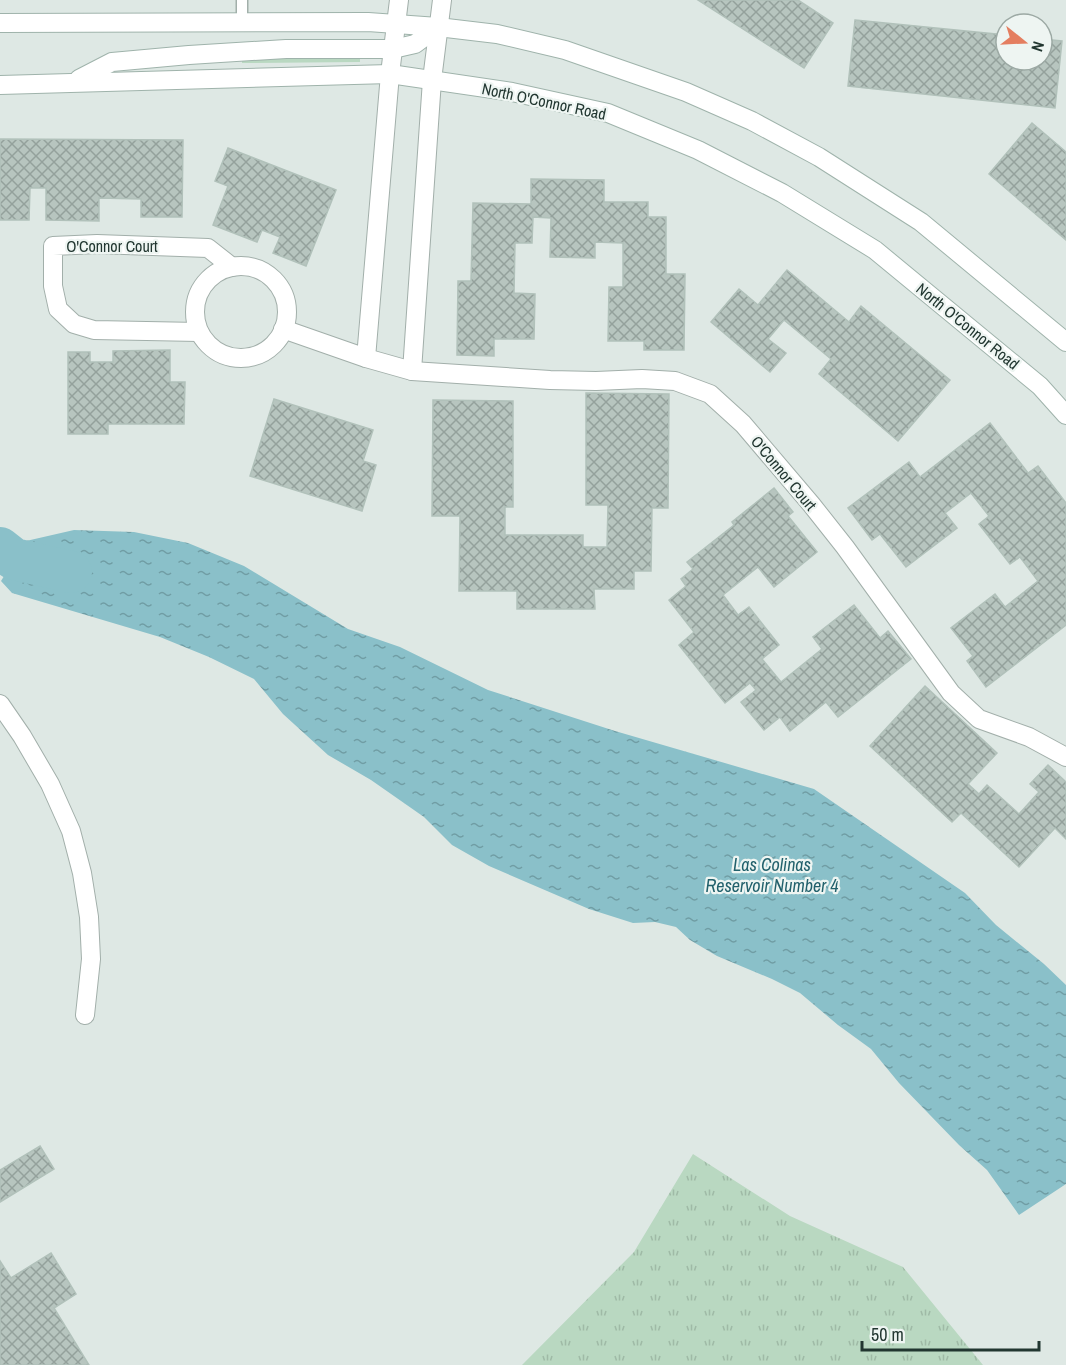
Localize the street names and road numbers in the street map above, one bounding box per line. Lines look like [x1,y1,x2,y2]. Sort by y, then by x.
street label: North O'Connor Road [480,77,608,125]
street label: O'Connor Court [66,235,158,257]
street label: North O'Connor Road [912,278,1024,374]
street label: O'Connor Court [746,431,822,515]

